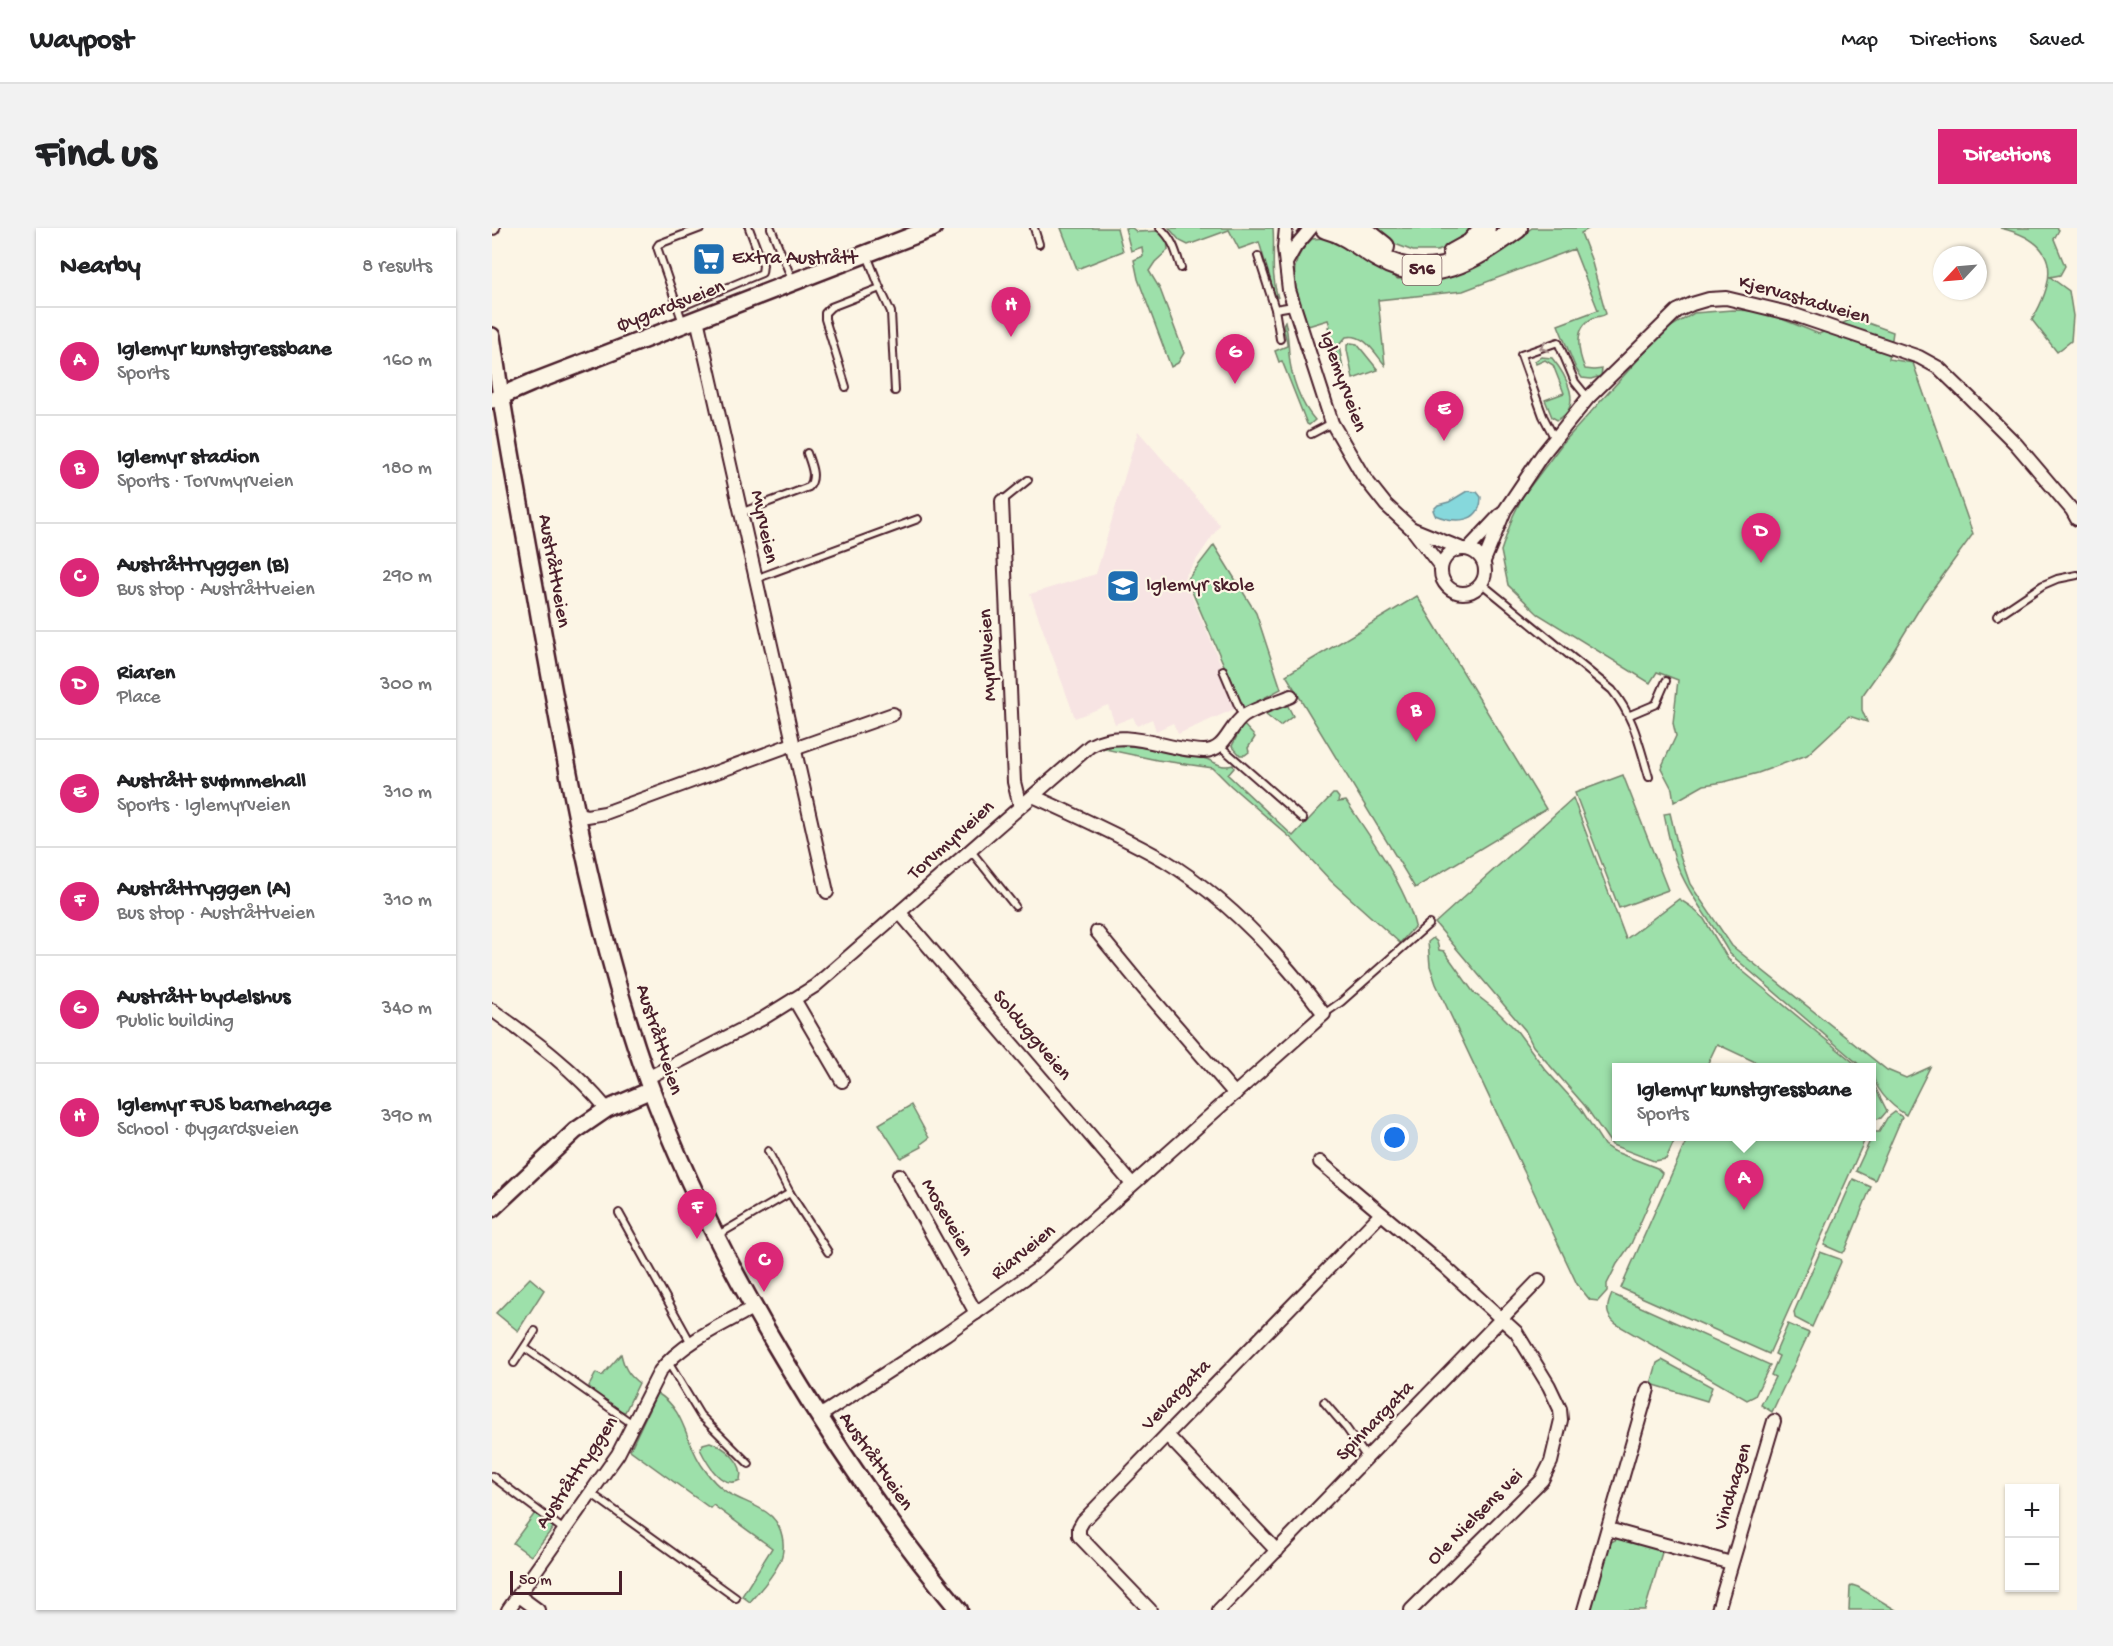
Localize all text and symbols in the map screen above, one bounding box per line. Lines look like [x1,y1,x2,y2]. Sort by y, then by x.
text: Waypost [30,25,133,58]
text: Map [1841,29,1878,54]
text: Directions [1911,29,1996,54]
text: Saved [2029,29,2083,54]
button: Directions [1938,129,2077,184]
text: Find us [36,132,156,181]
supermarket icon: Extra Austrått [691,241,727,277]
north arrow [1933,246,1987,300]
place label: Extra Austrått [732,247,859,271]
text: Nearby [60,252,141,283]
road number: 516 [1402,255,1442,285]
text: 8 results [362,256,432,279]
street label: Kjervastadveien [1736,271,1873,331]
street label: Øygardsveien [614,276,729,338]
pin: H [992,288,1030,337]
street label: Iglemyrveien [1313,329,1371,436]
pin: G [1216,334,1254,384]
text: Iglemyr kunstgressbane [117,337,332,363]
one-way arrow [1539,340,1550,353]
text: A [74,350,85,373]
text: 160 m [383,350,432,373]
text: Sports [117,363,169,386]
pin: E [1424,392,1464,441]
text: Iglemyr stadion [117,445,259,471]
text: B [74,458,85,481]
text: 180 m [383,458,432,481]
text: Sports · Torvmyrveien [117,471,293,494]
street label: Myrveien [744,488,782,566]
street label: Austråttveien [532,512,575,630]
pin: D [1742,514,1780,563]
text: Austråttryggen (B) [117,553,290,579]
text: C [74,566,85,589]
text: 290 m [382,566,432,589]
school or university icon: Iglemyr skole [1105,568,1141,604]
place label: Iglemyr skole [1146,575,1255,598]
text: Bus stop · Austråttveien [117,579,315,602]
street label: Myrullveien [975,608,1003,702]
text: Riaren [117,661,175,687]
text: D [73,674,86,697]
text: 300 m [380,674,432,697]
text: Place [117,687,161,710]
pin: B [1396,692,1436,742]
text: Austrått svømmehall [117,769,306,795]
text: E [73,782,86,805]
text: 310 m [383,782,432,805]
text: Sports · Iglemyrveien [117,795,290,818]
street label: Torvmyrveien [903,796,1000,886]
text: Austråttryggen (A) [117,877,291,903]
text: F [74,890,85,913]
text: 310 m [383,890,432,913]
text: Bus stop · Austråttveien [117,903,315,926]
street label: Austråttveien [629,982,688,1098]
text: Austrått bydelshus [117,985,290,1011]
street label: Solduggveien [986,986,1076,1086]
text: G [73,998,86,1021]
text: 340 m [382,998,432,1021]
text: Public building [117,1011,234,1034]
popup [1612,1063,1876,1141]
text: Iglemyr kunstgressbane [1637,1078,1851,1104]
text: Iglemyr FUS barnehage [117,1093,331,1119]
text: Sports [1637,1104,1689,1127]
text: H [74,1106,85,1129]
text: 390 m [381,1106,432,1129]
text: School · Øygardsveien [117,1119,299,1142]
your location [1380,1123,1409,1152]
pin: A [1724,1160,1764,1210]
street label: Moseveien [915,1175,978,1261]
pin: F [678,1190,716,1239]
street label: Riarveien [987,1220,1061,1286]
pin: C [744,1242,784,1292]
street label: Vevargata [1137,1355,1217,1437]
street label: Spinnargata [1332,1377,1420,1467]
street label: Austråttveien [833,1408,918,1516]
street label: Austråttryggen [531,1411,624,1534]
street label: Vindhagen [1710,1440,1758,1534]
street label: Ole Nielsens vei [1423,1465,1529,1571]
map controls [2005,1484,2059,1592]
button: + [2005,1484,2059,1538]
button: − [2005,1538,2059,1592]
scale bar [510,1568,622,1596]
text: 50 m [519,1572,552,1591]

